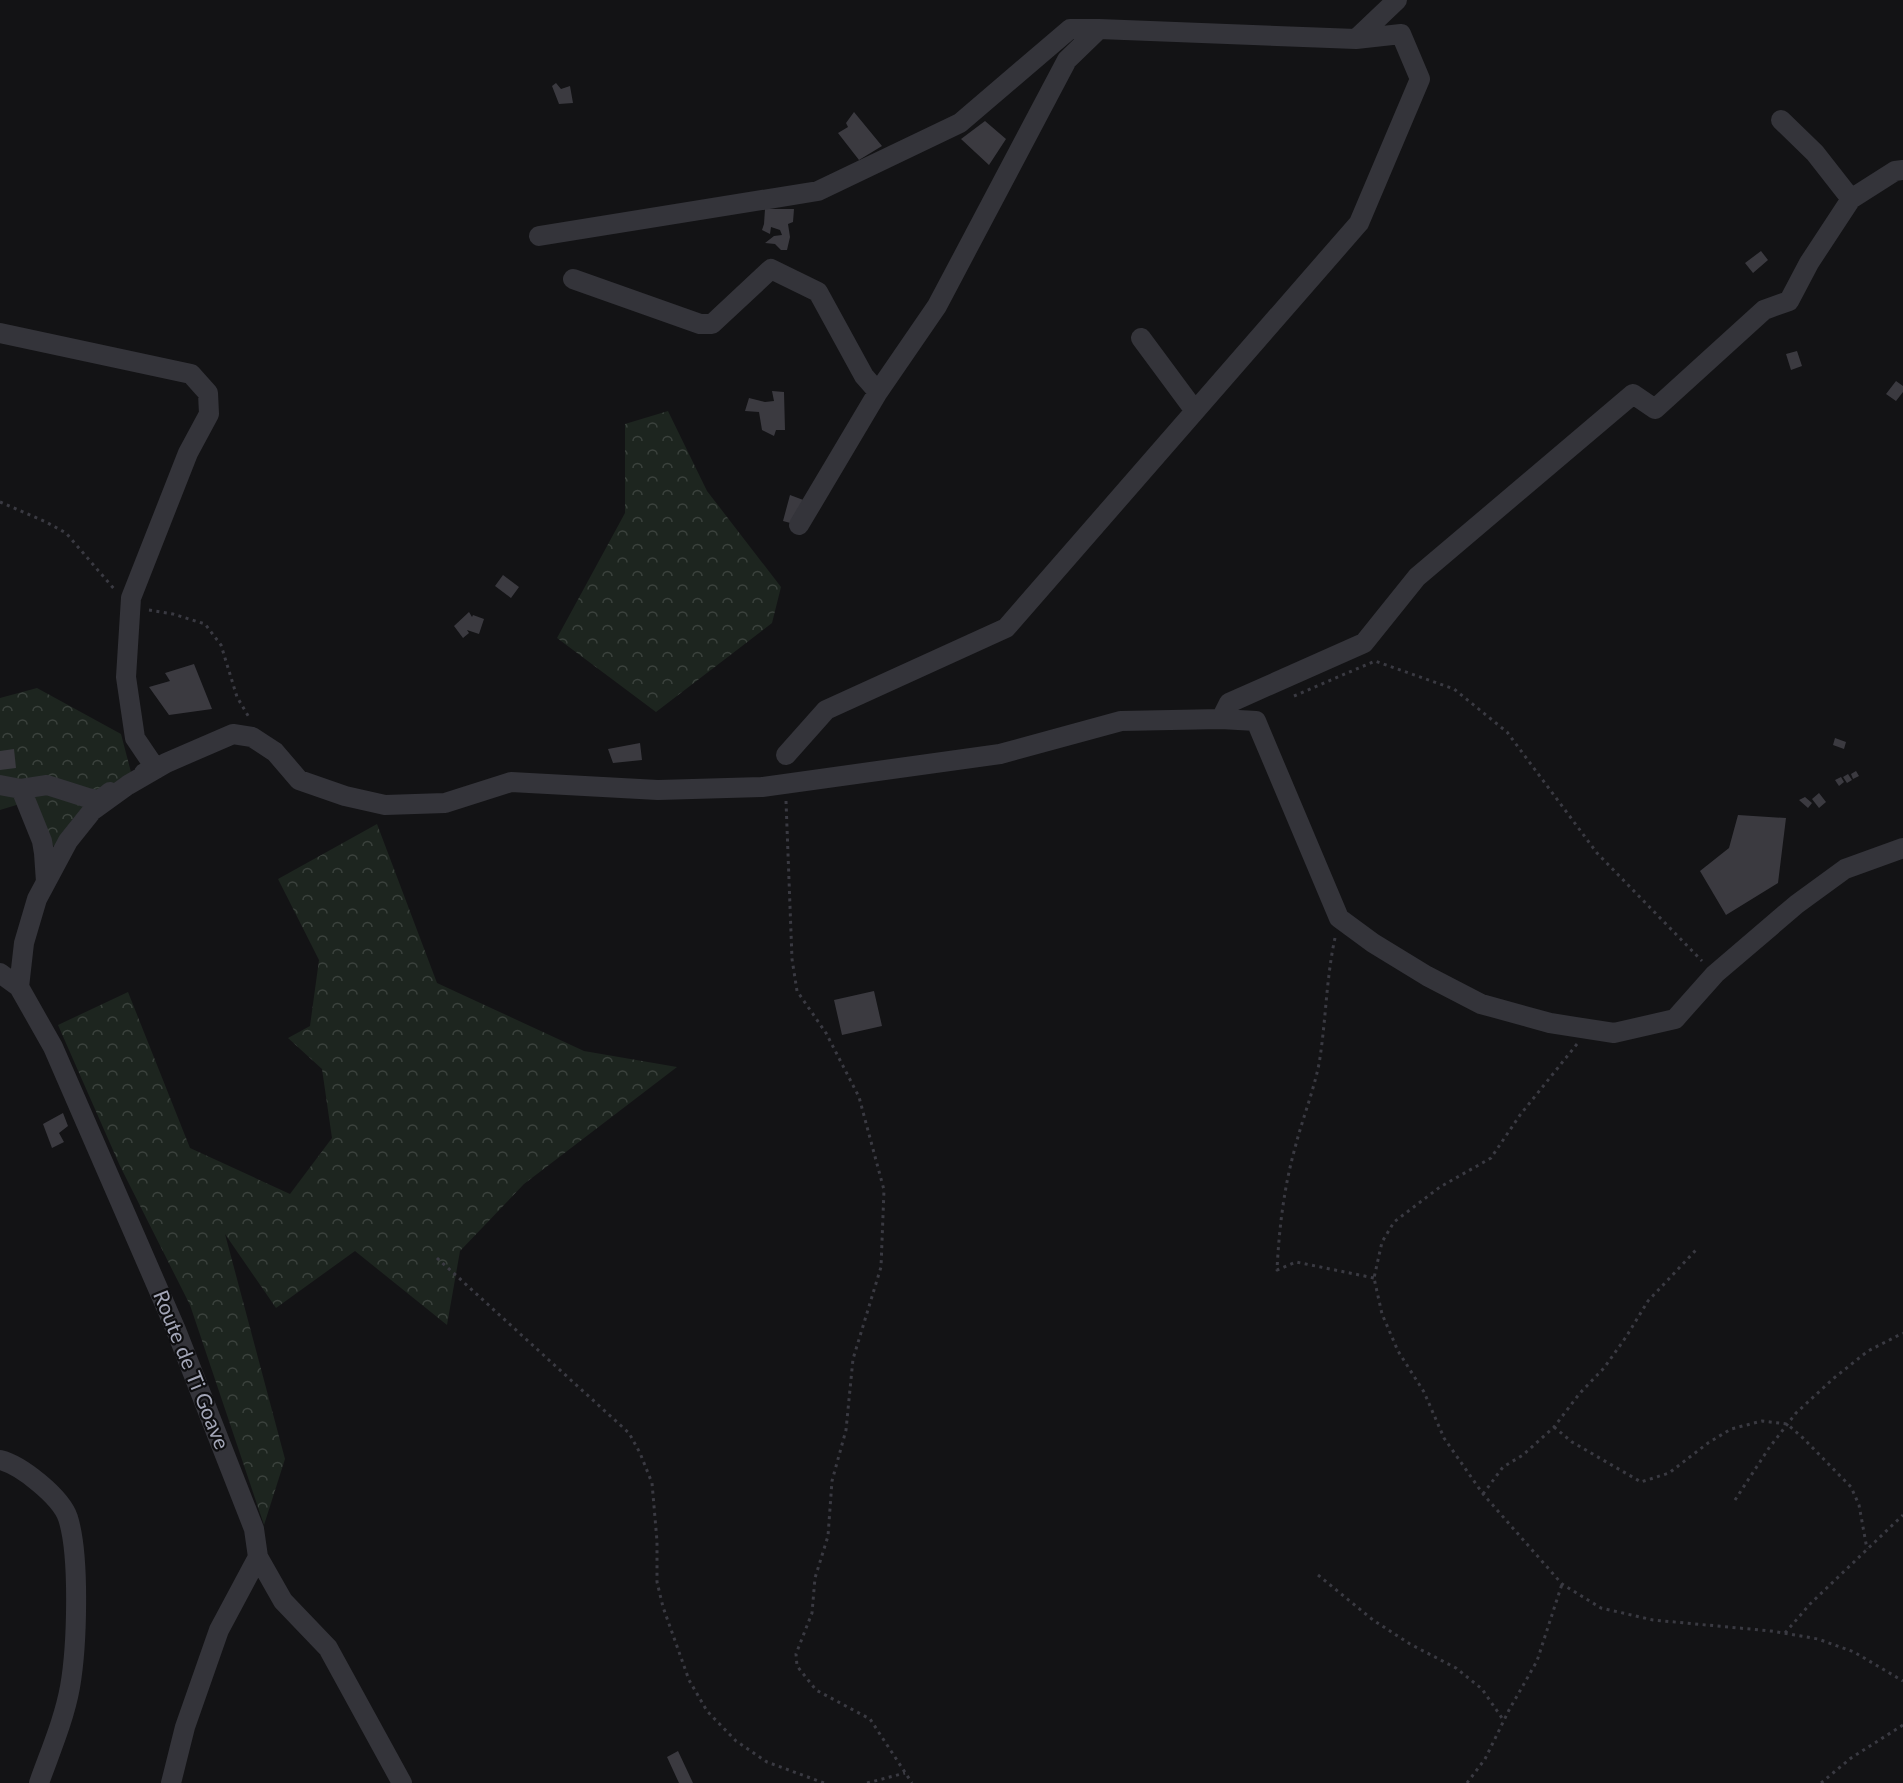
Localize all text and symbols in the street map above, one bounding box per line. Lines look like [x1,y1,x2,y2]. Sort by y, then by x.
street label: Route de Ti Goave [149,1286,236,1453]

